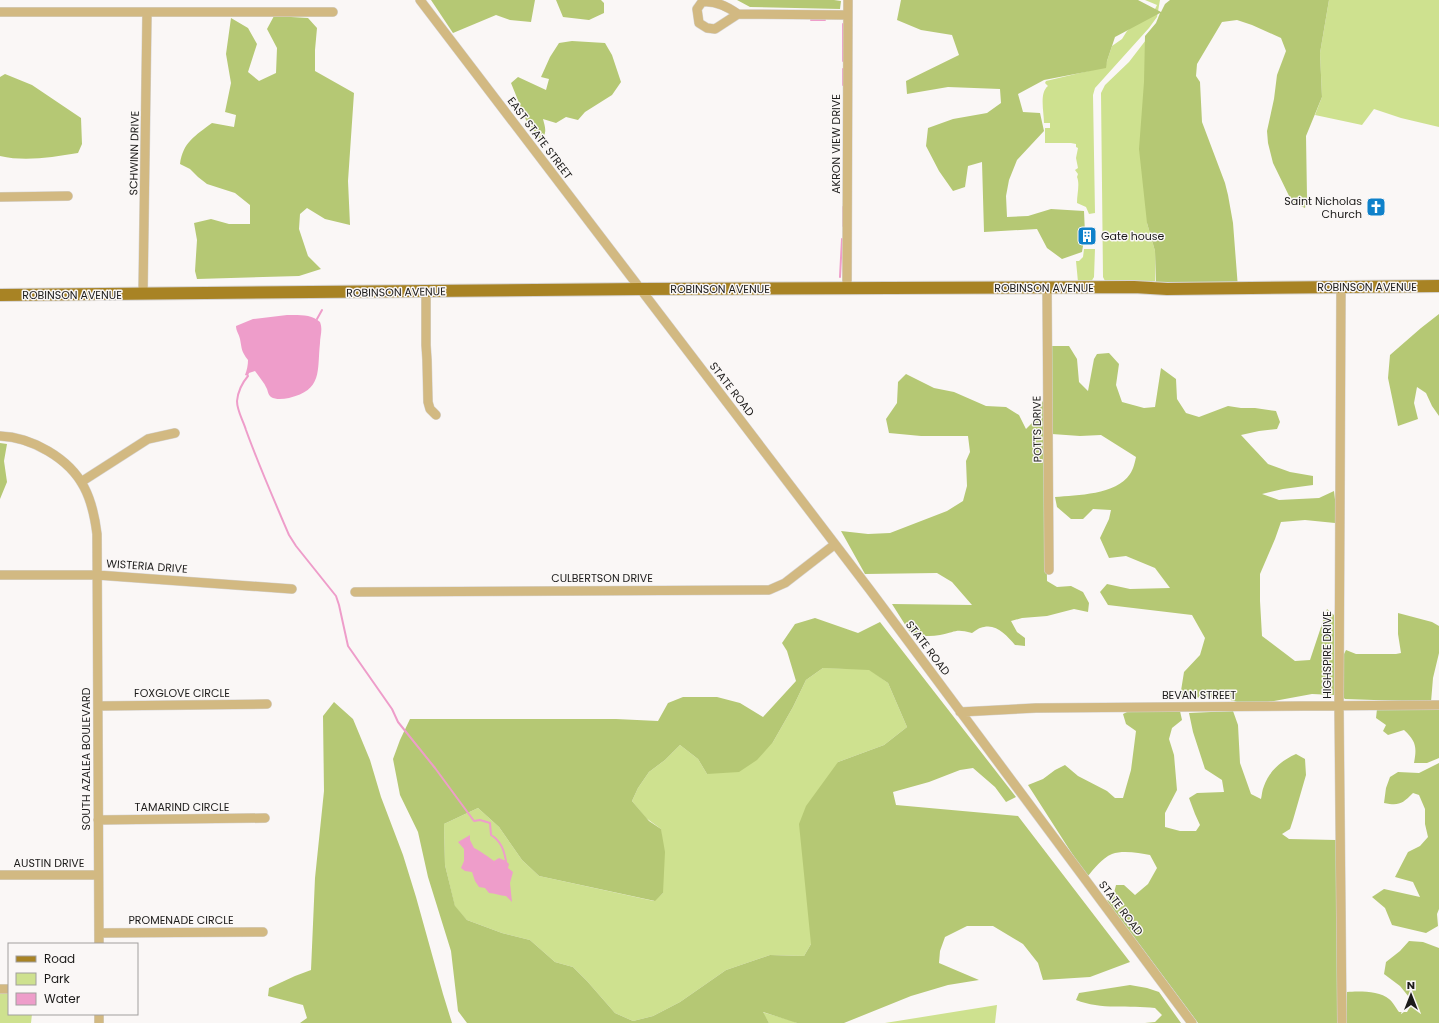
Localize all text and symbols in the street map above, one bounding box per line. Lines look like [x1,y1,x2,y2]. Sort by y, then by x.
street label: EAST STATE STREET [504,94,576,182]
street label: AKRON VIEW DRIVE [828,94,844,194]
street label: SCHWINN DRIVE [125,111,143,195]
place label: Saint Nicholas Church [1284,193,1362,222]
church icon: Saint Nicholas Church [1365,196,1387,218]
building icon: Gate house [1076,225,1098,247]
place label: Gate house [1101,228,1165,244]
street label: ROBINSON AVENUE [1317,279,1417,295]
street label: ROBINSON AVENUE [994,280,1094,296]
street label: ROBINSON AVENUE [670,281,770,297]
street label: ROBINSON AVENUE [346,283,446,301]
street label: ROBINSON AVENUE [22,287,122,303]
street label: STATE ROAD [706,359,758,420]
street label: POTTS DRIVE [1028,396,1046,462]
street label: WISTERIA DRIVE [106,555,188,577]
street label: CULBERTSON DRIVE [551,570,653,586]
street label: HIGHSPIRE DRIVE [1319,611,1335,699]
street label: STATE ROAD [902,617,954,679]
street label: FOXGLOVE CIRCLE [134,685,230,701]
street label: SOUTH AZALEA BOULEVARD [78,687,94,831]
street label: BEVAN STREET [1162,687,1236,703]
street label: TAMARIND CIRCLE [135,799,229,815]
street label: AUSTIN DRIVE [14,855,84,871]
street label: STATE ROAD [1095,877,1147,939]
street label: PROMENADE CIRCLE [128,912,234,928]
legend [8,943,138,1015]
text: Road [44,950,75,967]
text: Park [44,970,71,987]
north arrow [1391,975,1431,1015]
text: N [1407,977,1415,993]
text: Water [44,990,81,1007]

